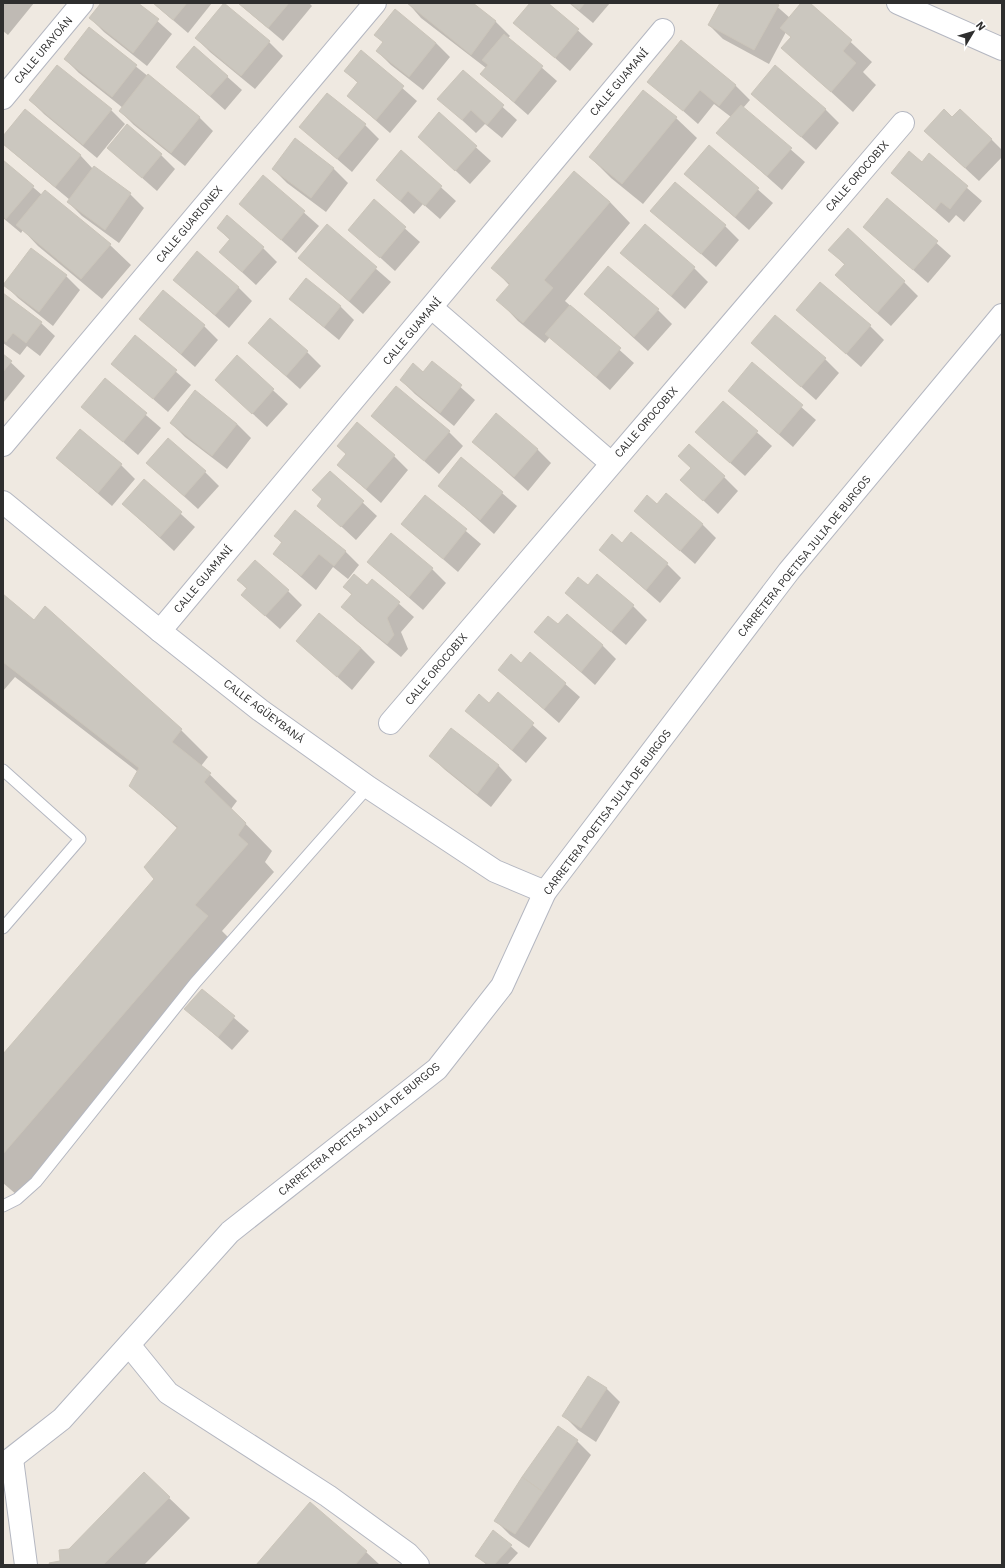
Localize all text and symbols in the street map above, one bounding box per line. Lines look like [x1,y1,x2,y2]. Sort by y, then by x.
north arrow [953,12,993,52]
street label: CALLE URAYOÁN [11,14,75,86]
text: N [973,18,989,33]
street label: CALLE GUAMANÍ [587,45,651,119]
street label: CALLE OROCOBIX [822,138,892,214]
street label: CALLE GUARIONEX [153,183,225,265]
street label: CALLE GUAMANÍ [380,294,444,368]
street label: CALLE OROCOBIX [611,384,681,460]
street label: CARRETERA POETISA JULIA DE BURGOS [734,472,874,640]
street label: CALLE GUAMANÍ [171,542,235,616]
street label: CALLE OROCOBIX [402,630,470,708]
street label: CALLE AGÜEYBANÁ [221,676,307,746]
street label: CARRETERA POETISA JULIA DE BURGOS [540,726,674,898]
street label: CARRETERA POETISA JULIA DE BURGOS [275,1059,443,1199]

